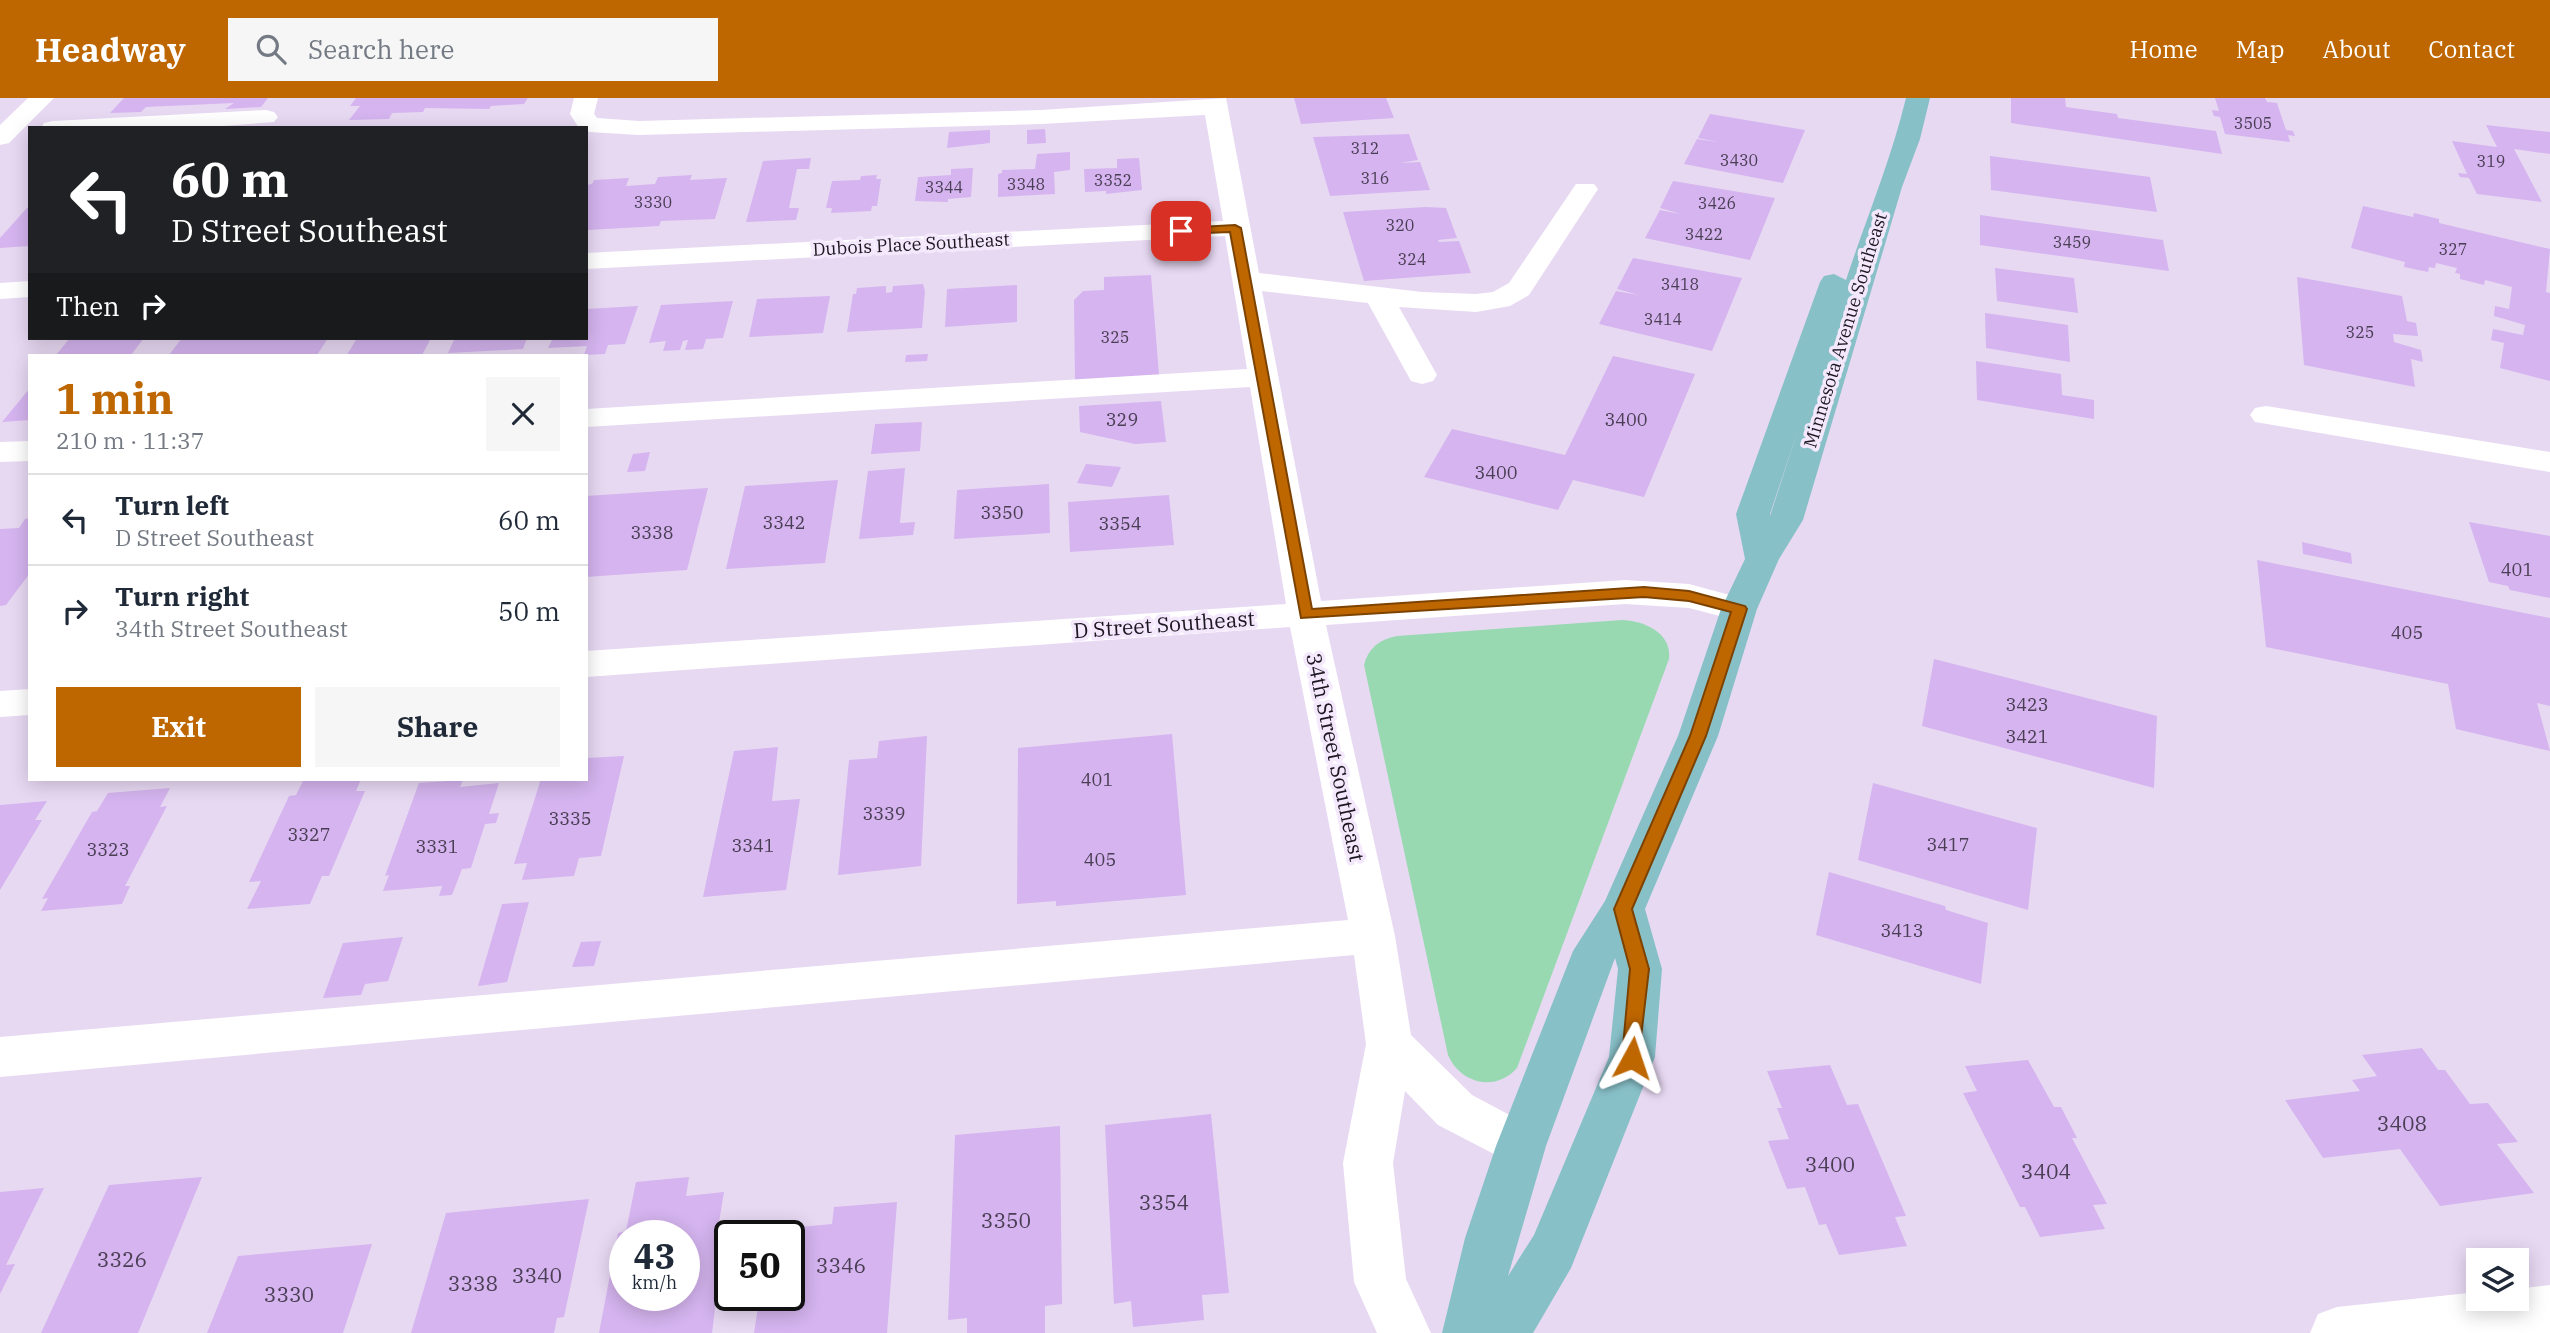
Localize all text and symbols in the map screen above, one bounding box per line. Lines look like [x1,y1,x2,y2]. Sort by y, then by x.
search box [228,18,718,81]
text: Headway [35,28,186,71]
icon: search [252,30,290,68]
text: Search here [308,32,454,66]
text: Home [2130,33,2198,65]
text: Map [2236,33,2284,65]
text: About [2322,33,2390,65]
text: Contact [2428,33,2515,65]
house number: 3505 [2234,113,2272,133]
house number: 312 [1351,138,1379,158]
text: 60 m [171,147,289,210]
house number: 3430 [1720,150,1758,170]
house number: 319 [2477,151,2505,171]
icon: left [56,154,147,245]
house number: 316 [1361,168,1389,188]
house number: 3352 [1094,170,1132,190]
house number: 3348 [1007,174,1045,194]
house number: 3344 [925,177,963,197]
house number: 3330 [634,192,672,212]
house number: 3426 [1698,193,1736,213]
pin [1151,201,1211,261]
text: D Street Southeast [171,209,448,251]
street label: Minnesota Avenue Southeast [1798,210,1892,450]
icon: arrive [1162,212,1200,250]
house number: 320 [1386,215,1414,235]
house number: 3422 [1685,224,1723,244]
street label: Dubois Place Southeast [812,227,1010,261]
house number: 3459 [2053,232,2091,252]
house number: 327 [2439,239,2467,259]
house number: 324 [1398,249,1426,269]
house number: 3418 [1661,274,1699,294]
icon: right [134,287,172,325]
text: Then [56,289,120,323]
house number: 3414 [1644,309,1682,329]
house number: 325 [2346,322,2374,342]
house number: 325 [1101,327,1129,347]
text: 1 min [56,371,174,426]
button: close [486,377,560,451]
house number: 329 [1106,408,1138,431]
house number: 3400 [1604,408,1648,431]
text: 210 m · 11:37 [56,425,205,455]
house number: 3400 [1474,461,1518,484]
text: Turn left [115,488,229,522]
icon: left [56,501,94,539]
house number: 3350 [980,501,1024,524]
text: 60 m [498,503,560,537]
house number: 3342 [762,511,806,534]
house number: 3354 [1098,512,1142,535]
house number: 3338 [630,521,674,544]
text: D Street Southeast [115,522,314,552]
house number: 401 [2501,558,2533,581]
text: Turn right [115,579,249,613]
icon: right [56,592,94,630]
text: 50 m [498,594,560,628]
street label: D Street Southeast [1072,604,1256,644]
text: 34th Street Southeast [115,613,348,643]
house number: 405 [2391,621,2423,644]
street label: 34th Street Southeast [1300,650,1372,864]
button: Exit [56,687,301,767]
button: Share [315,687,560,767]
house number: 3423 [2005,693,2049,716]
house number: 3421 [2005,725,2049,748]
house number: 401 [1081,768,1113,791]
house number: 3339 [862,802,906,825]
house number: 3335 [548,807,592,830]
house number: 3327 [287,823,331,846]
house number: 3417 [1926,833,1970,856]
house number: 3341 [731,834,775,857]
house number: 3331 [415,835,459,858]
house number: 3323 [86,838,130,861]
house number: 405 [1084,848,1116,871]
house number: 3413 [1880,919,1924,942]
position arrow [1595,1021,1669,1095]
house number: 3408 [2377,1109,2427,1137]
house number: 3400 [1805,1150,1855,1178]
house number: 3404 [2021,1157,2071,1185]
house number: 3354 [1139,1188,1189,1216]
house number: 3350 [981,1206,1031,1234]
speed limit sign: 50 [714,1220,805,1311]
text: 43 [633,1233,676,1279]
house number: 3326 [97,1245,147,1273]
map controls [2466,1248,2529,1311]
button: layers [2466,1248,2529,1311]
house number: 3346 [816,1251,866,1279]
house number: 3340 [512,1261,562,1289]
house number: 3338 [448,1269,498,1297]
text: km/h [632,1271,677,1294]
house number: 3330 [264,1280,314,1308]

